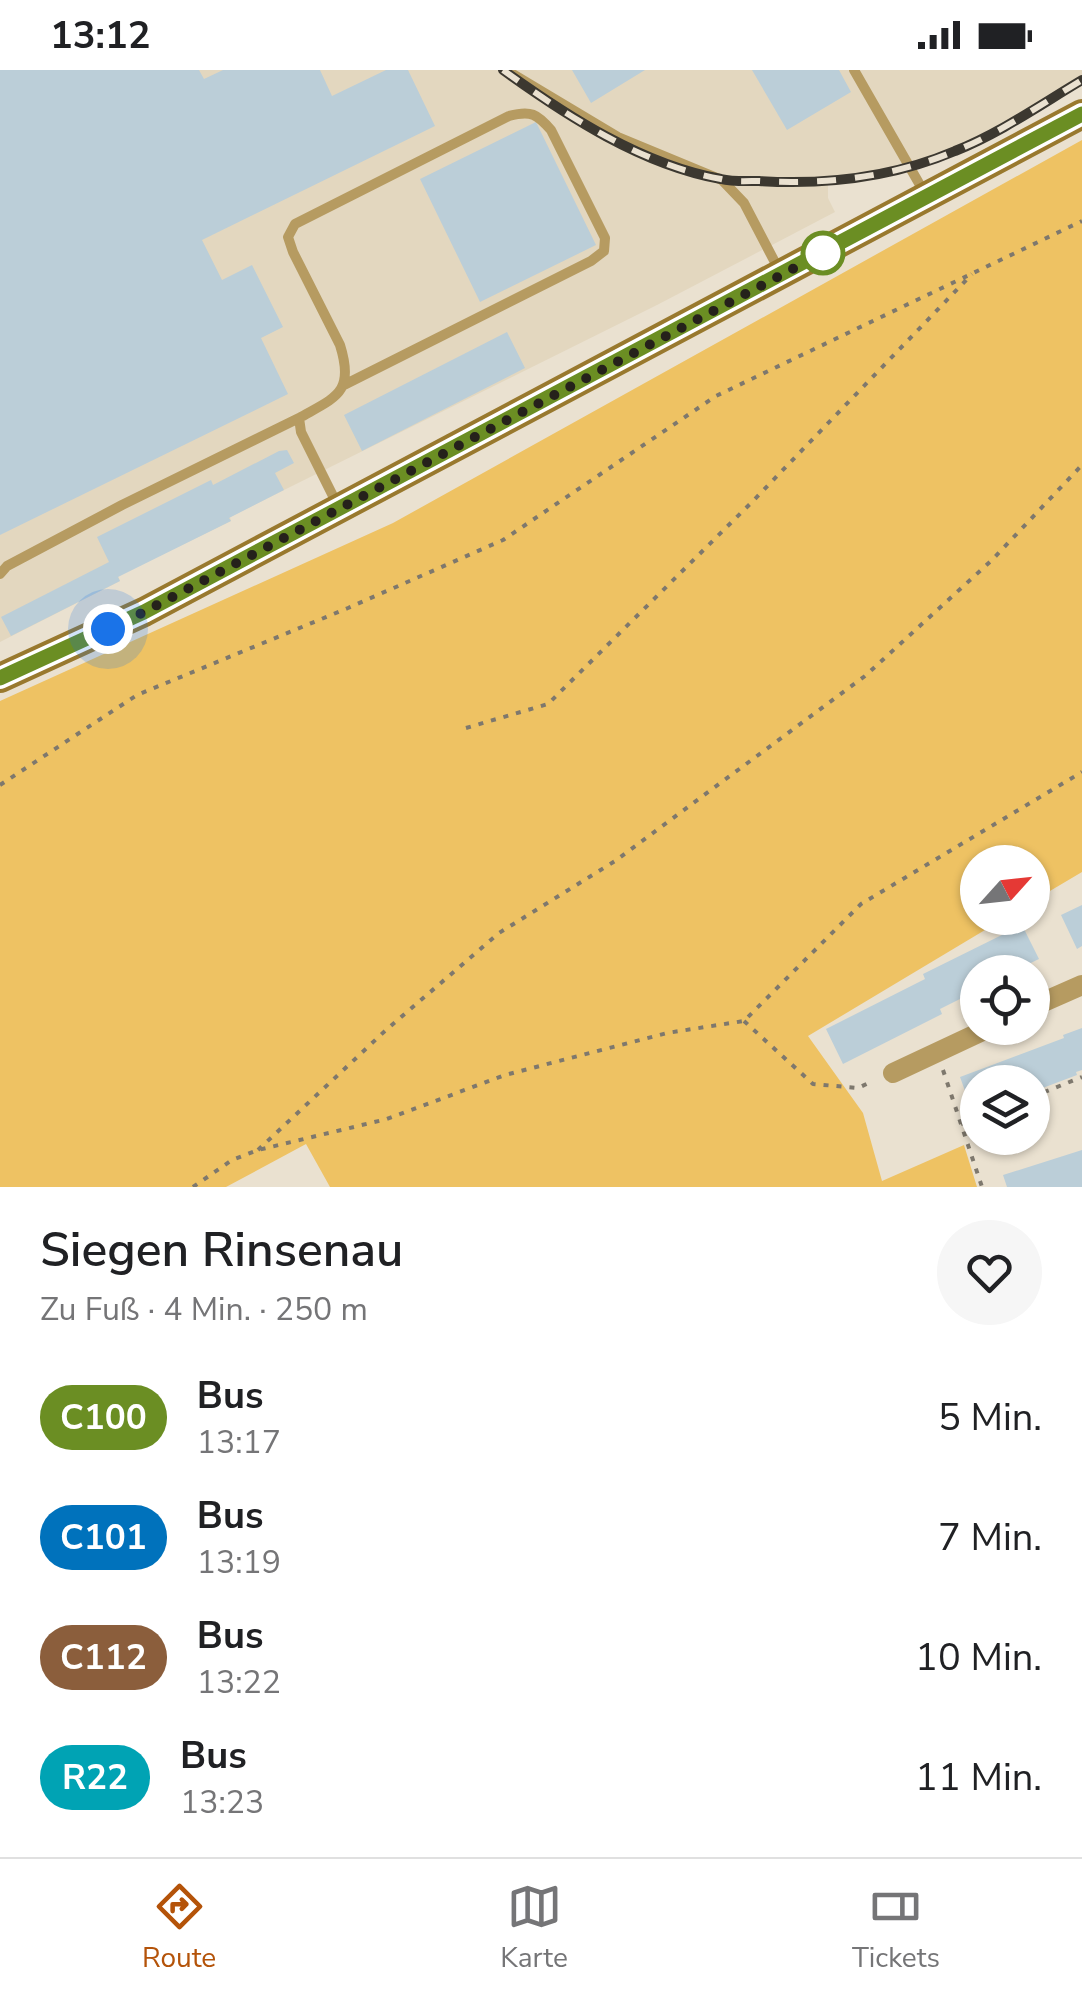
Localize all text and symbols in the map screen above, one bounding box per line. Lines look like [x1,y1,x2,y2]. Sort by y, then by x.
text: 13:12 [50,10,151,61]
unlabelled marker [802,232,844,274]
your location [83,604,133,654]
north arrow [960,845,1050,935]
map controls [960,845,1050,1155]
button: locate [960,955,1050,1045]
button: layers [960,1065,1050,1155]
text: Siegen Rinsenau [40,1217,403,1283]
button: heart [937,1220,1042,1325]
text: Zu Fuß · 4 Min. · 250 m [40,1288,368,1331]
text: Bus [197,1370,263,1421]
text: 5 Min. [938,1392,1042,1443]
text: C100 [60,1394,147,1441]
text: 13:17 [197,1421,281,1464]
text: Bus [197,1490,263,1541]
text: 7 Min. [938,1512,1042,1563]
text: C101 [60,1514,147,1561]
text: 13:19 [197,1541,281,1584]
text: Bus [197,1610,263,1661]
text: 10 Min. [915,1632,1042,1683]
text: C112 [60,1634,147,1681]
text: 13:22 [197,1661,281,1704]
text: Bus [180,1730,247,1781]
text: 11 Min. [915,1752,1042,1803]
text: R22 [62,1754,128,1801]
text: 13:23 [180,1781,264,1824]
tab: Route [142,1879,216,1977]
tab: Karte [500,1879,568,1977]
tab: Tickets [852,1879,940,1977]

